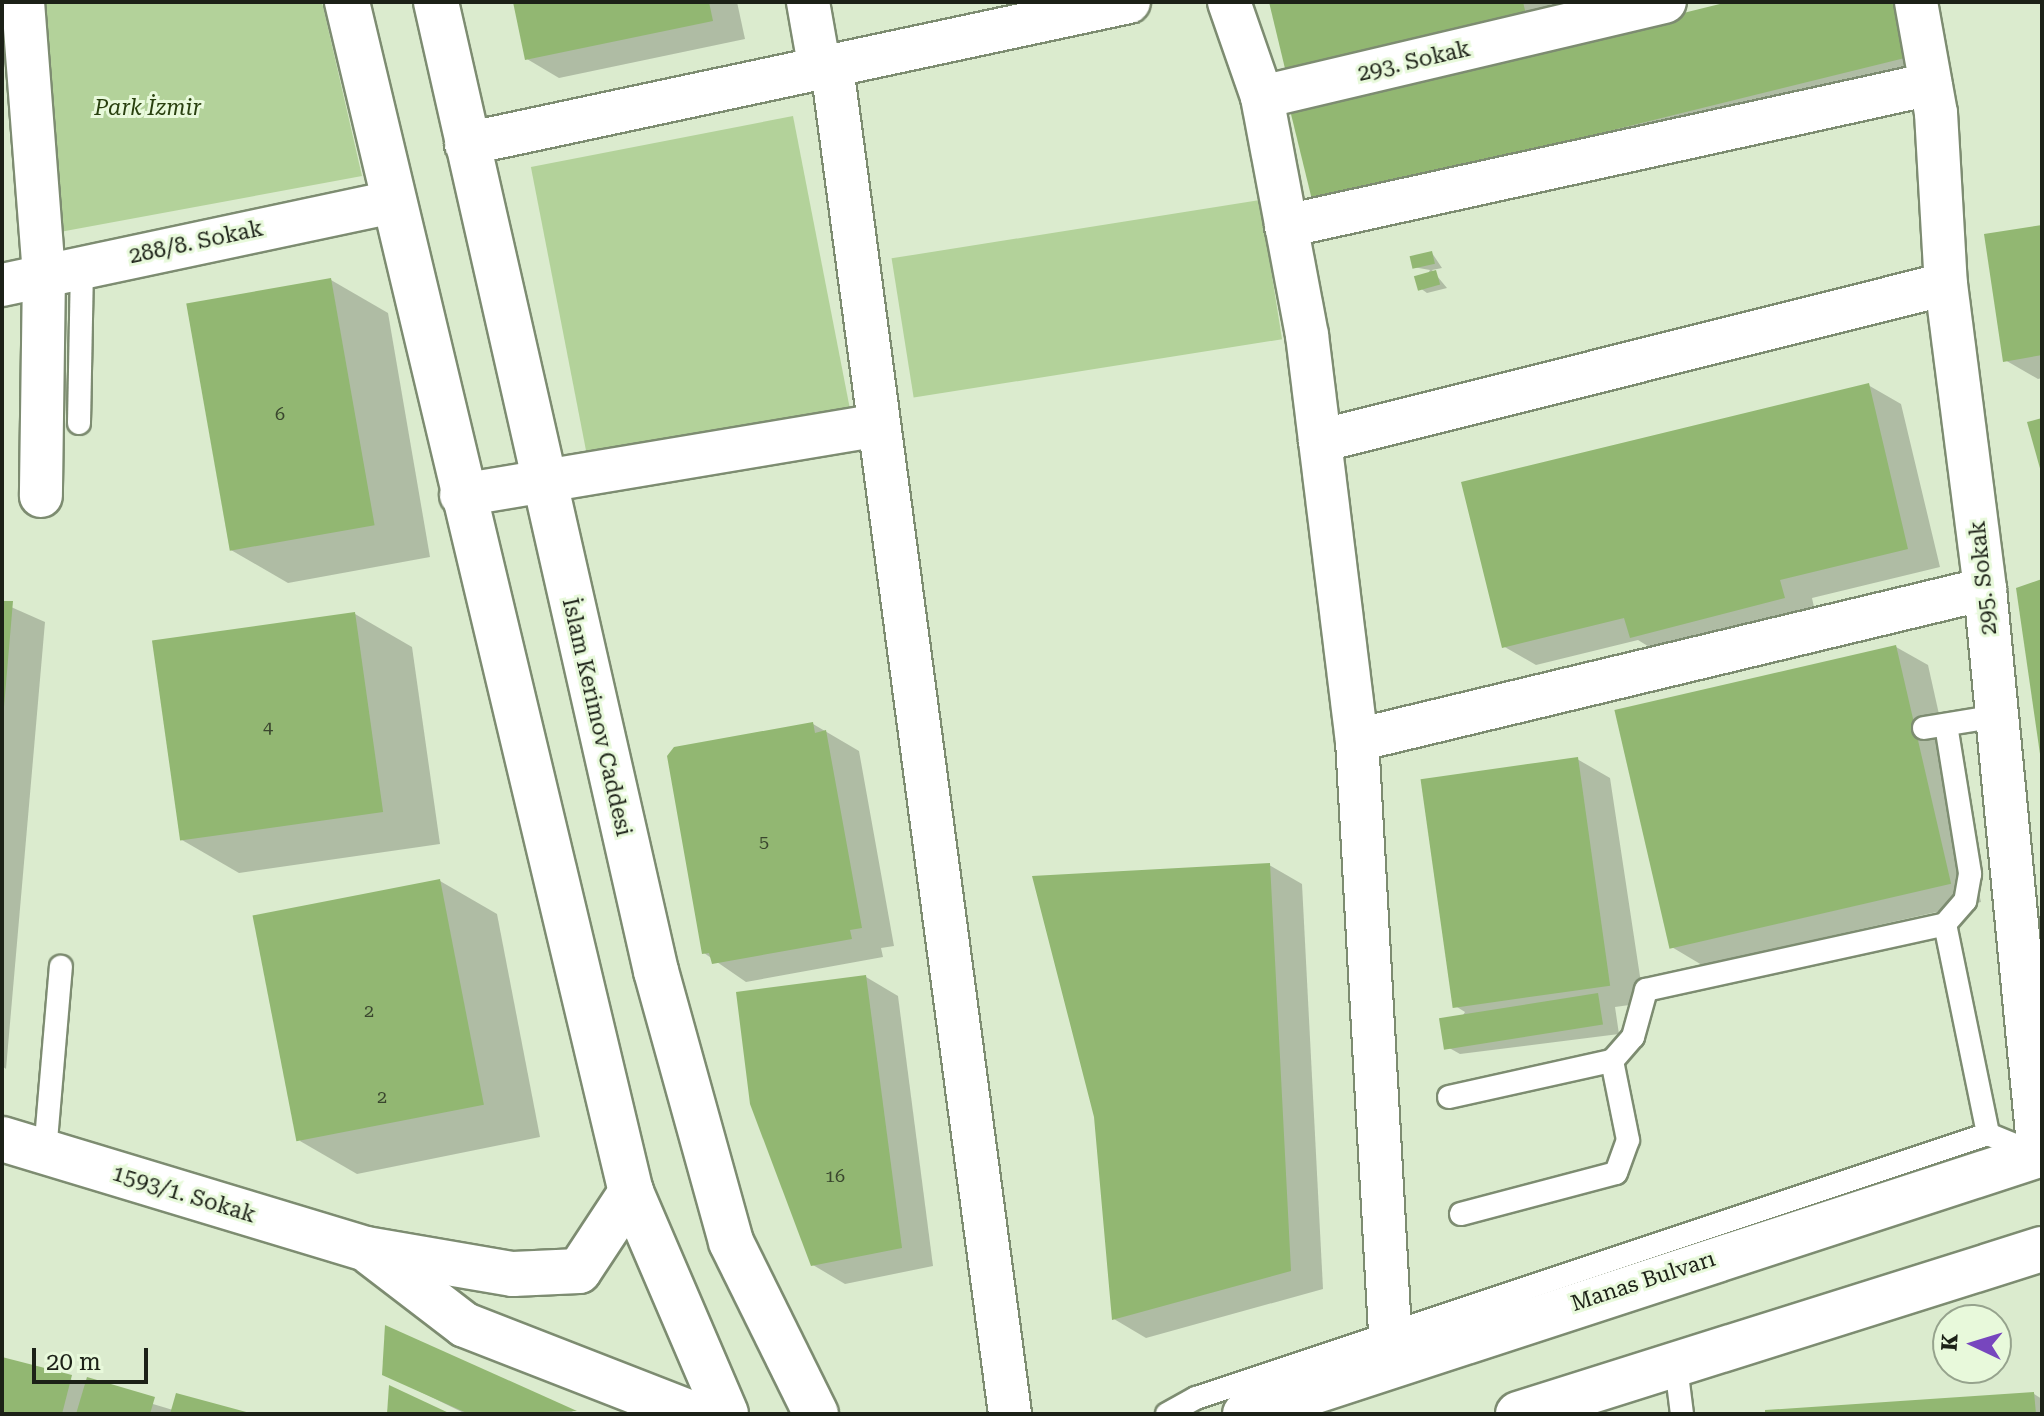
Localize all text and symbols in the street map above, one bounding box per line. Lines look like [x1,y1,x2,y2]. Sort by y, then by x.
street label: 293. Sokak [1355,35,1473,87]
park label: Park İzmir [94,95,202,121]
street label: 288/8. Sokak [127,215,265,269]
house number: 6 [275,403,285,425]
street label: 295. Sokak [1964,520,2002,636]
street label: İslam Kerimov Caddesi [557,595,637,839]
house number: 4 [263,716,273,738]
house number: 5 [759,831,769,853]
house number: 2 [364,1000,374,1022]
house number: 2 [377,1086,387,1108]
street label: 1593/1. Sokak [109,1160,259,1228]
house number: 16 [825,1165,845,1187]
street label: Manas Bulvarı [1568,1245,1718,1317]
north arrow [1932,1304,2012,1384]
scale bar [36,1332,152,1382]
text: K [1936,1333,1963,1352]
text: 20 m [46,1348,101,1376]

